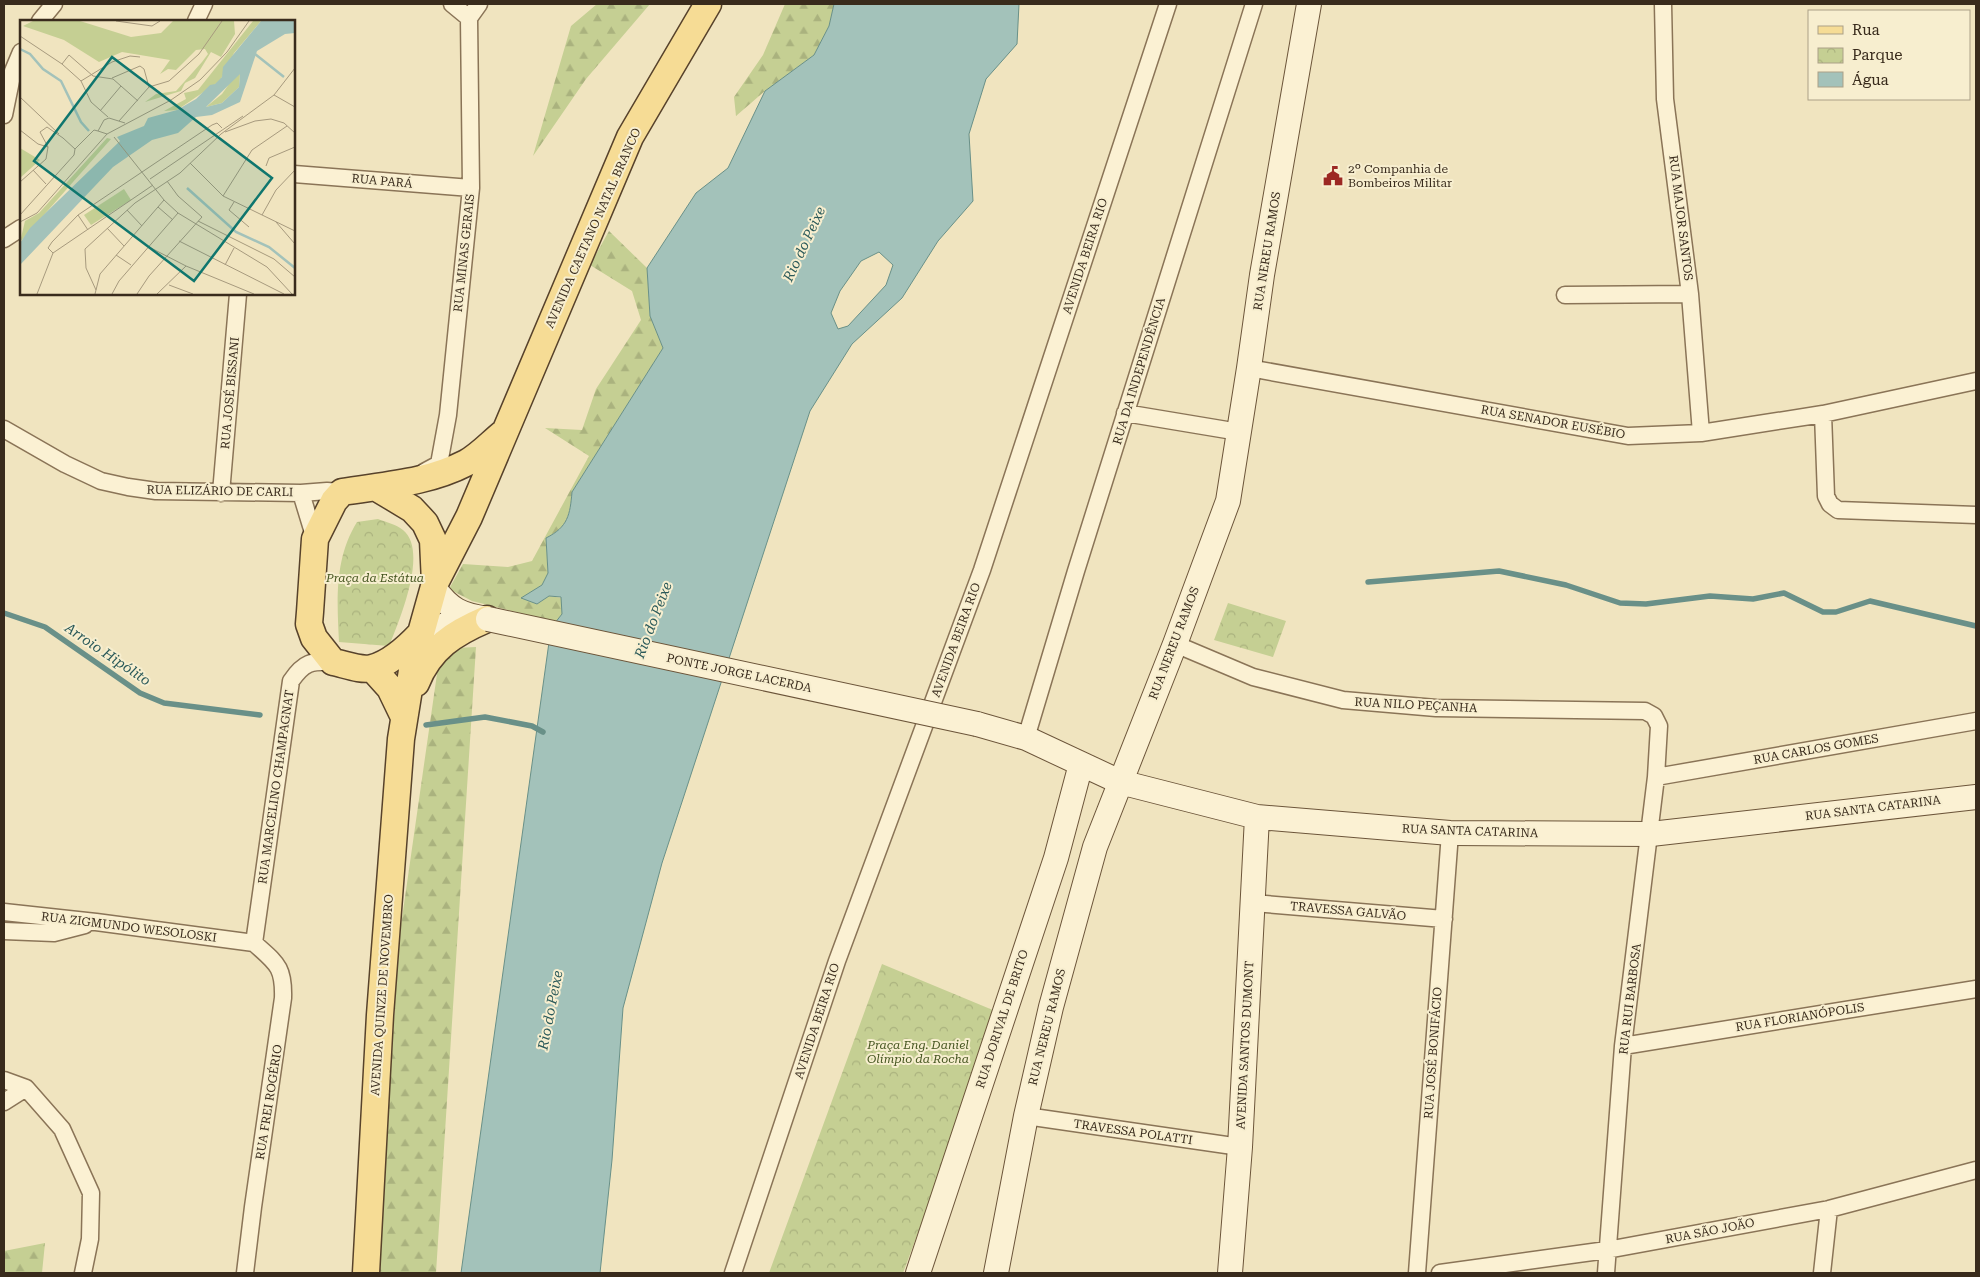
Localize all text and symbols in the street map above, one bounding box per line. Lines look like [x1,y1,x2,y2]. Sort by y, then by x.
legend [1808,10,1970,100]
inset map [20,20,295,295]
text: Rua [1852,21,1880,39]
text: Parque [1852,46,1903,64]
text: Água [1852,71,1889,89]
street label: AVENIDA CAETANO NATAL BRANCO [542,126,644,330]
street label: RUA MAJOR SANTOS [1666,154,1696,282]
place label: 2º Companhia de Bombeiros Militar [1348,162,1452,190]
public building icon: 2º Companhia de Bombeiros Militar [1322,165,1344,187]
street label: RUA PARÁ [351,171,414,191]
street label: RUA NEREU RAMOS [1251,191,1283,311]
street label: RUA MINAS GERAIS [451,193,477,313]
street label: AVENIDA BEIRA RIO [1060,196,1110,316]
water label: Rio do Peixe [779,204,828,285]
street label: RUA DA INDEPENDÊNCIA [1110,295,1168,446]
street label: RUA JOSÉ BISSANI [218,336,242,450]
street label: RUA SENADOR EUSÉBIO [1480,402,1626,442]
street label: RUA ELIZÁRIO DE CARLI [146,483,294,499]
park label: Praça da Estátua [325,571,424,585]
water label: Rio do Peixe [631,580,675,661]
street label: AVENIDA BEIRA RIO [929,581,983,699]
street label: RUA NEREU RAMOS [1146,584,1202,702]
water label: Arroio Hipólito [61,619,154,688]
street label: PONTE JORGE LACERDA [665,651,813,695]
street label: RUA MARCELINO CHAMPAGNAT [255,689,297,885]
street label: RUA NILO PEÇANHA [1354,695,1478,715]
street label: RUA CARLOS GOMES [1752,731,1880,767]
street label: RUA SANTA CATARINA [1804,793,1942,823]
street label: RUA SANTA CATARINA [1402,822,1539,840]
street label: AVENIDA QUINZE DE NOVEMBRO [368,894,396,1096]
street label: TRAVESSA GALVÃO [1289,899,1407,923]
street label: RUA ZIGMUNDO WESOLOSKI [40,909,218,945]
street label: RUA RUI BARBOSA [1616,942,1644,1055]
street label: RUA DORIVAL DE BRITO [973,948,1031,1090]
street label: AVENIDA SANTOS DUMONT [1234,960,1256,1130]
street label: AVENIDA BEIRA RIO [792,961,842,1081]
street label: RUA NEREU RAMOS [1026,967,1068,1087]
water label: Rio do Peixe [534,969,566,1052]
street label: RUA JOSÉ BONIFÁCIO [1421,987,1445,1119]
street label: RUA FLORIANÓPOLIS [1735,1000,1865,1034]
park label: Praça Eng. Daniel Olímpio da Rocha [866,1038,969,1066]
street label: RUA FREI ROGÉRIO [253,1043,285,1161]
street label: TRAVESSA POLATTI [1073,1117,1193,1147]
street label: RUA SÃO JOÃO [1664,1215,1756,1247]

